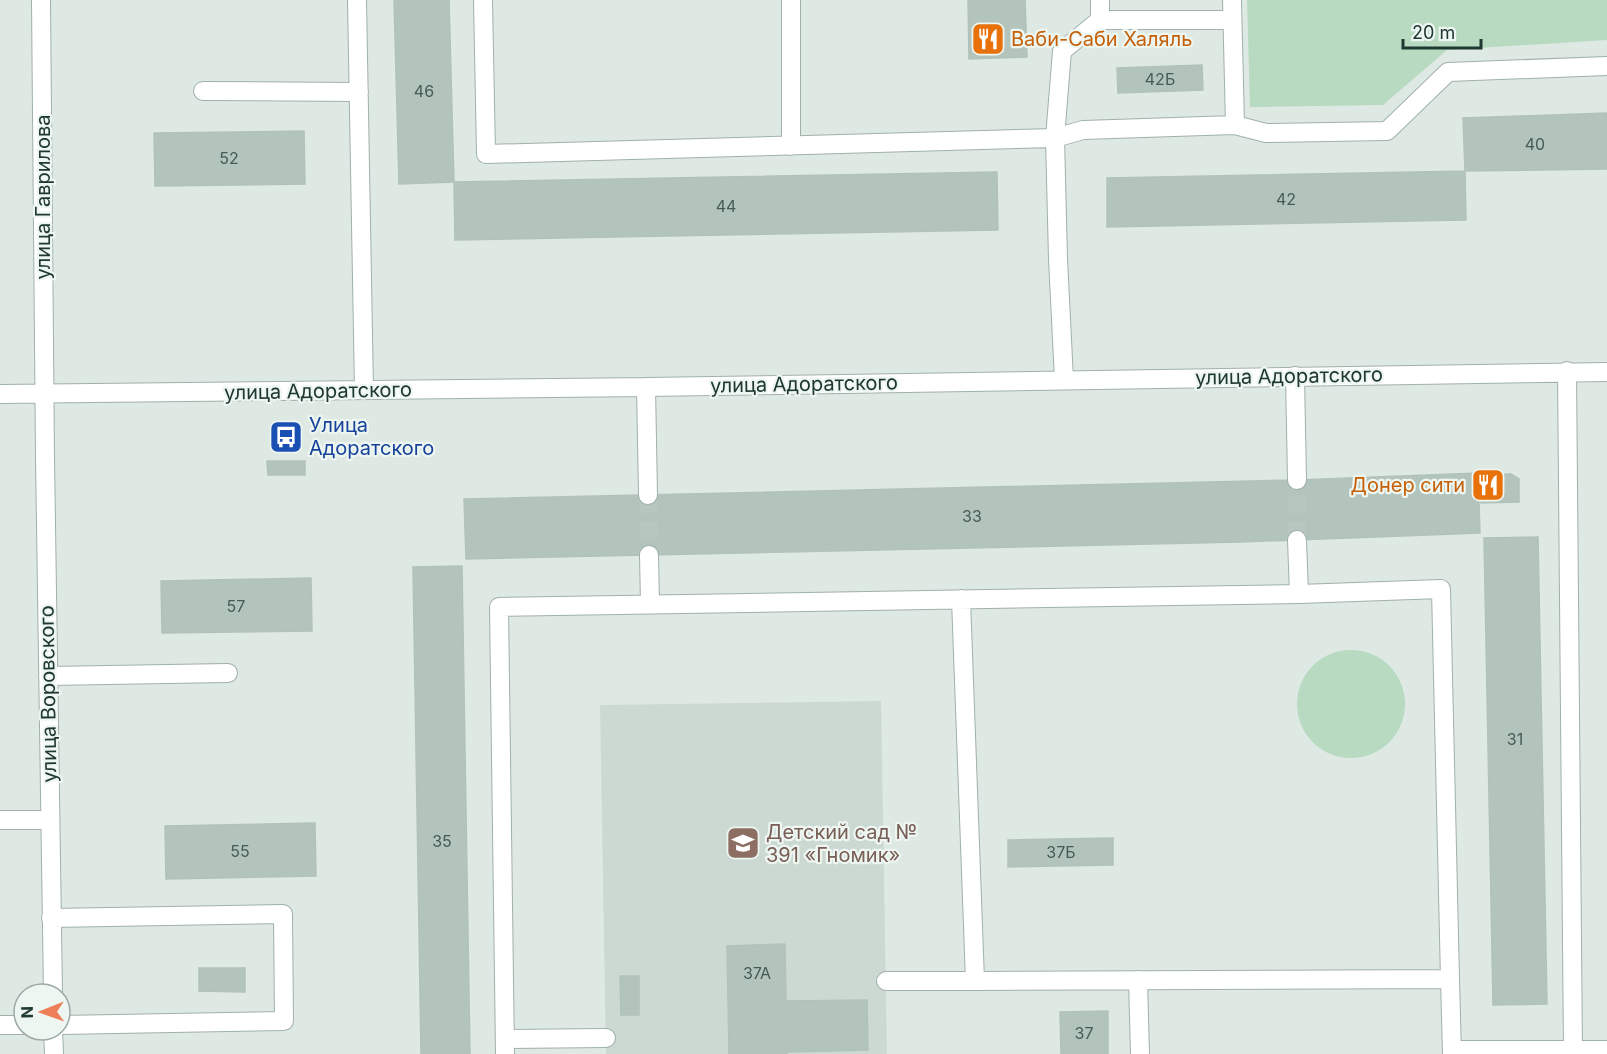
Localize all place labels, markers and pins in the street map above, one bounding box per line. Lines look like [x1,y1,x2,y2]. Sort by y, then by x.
restaurant icon: Ваби-Саби Халяль [970,21,1006,57]
place label: Ваби-Саби Халяль [1011,27,1192,51]
place label: Улица Адоратского [309,413,434,460]
bus stop icon: Улица Адоратского [268,419,304,455]
restaurant icon: Донер сити [1470,467,1506,503]
place label: Донер сити [1351,473,1465,497]
place label: Детский сад № 391 «Гномик» [766,820,917,867]
school or university icon: Детский сад № 391 «Гномик» [725,825,761,861]

